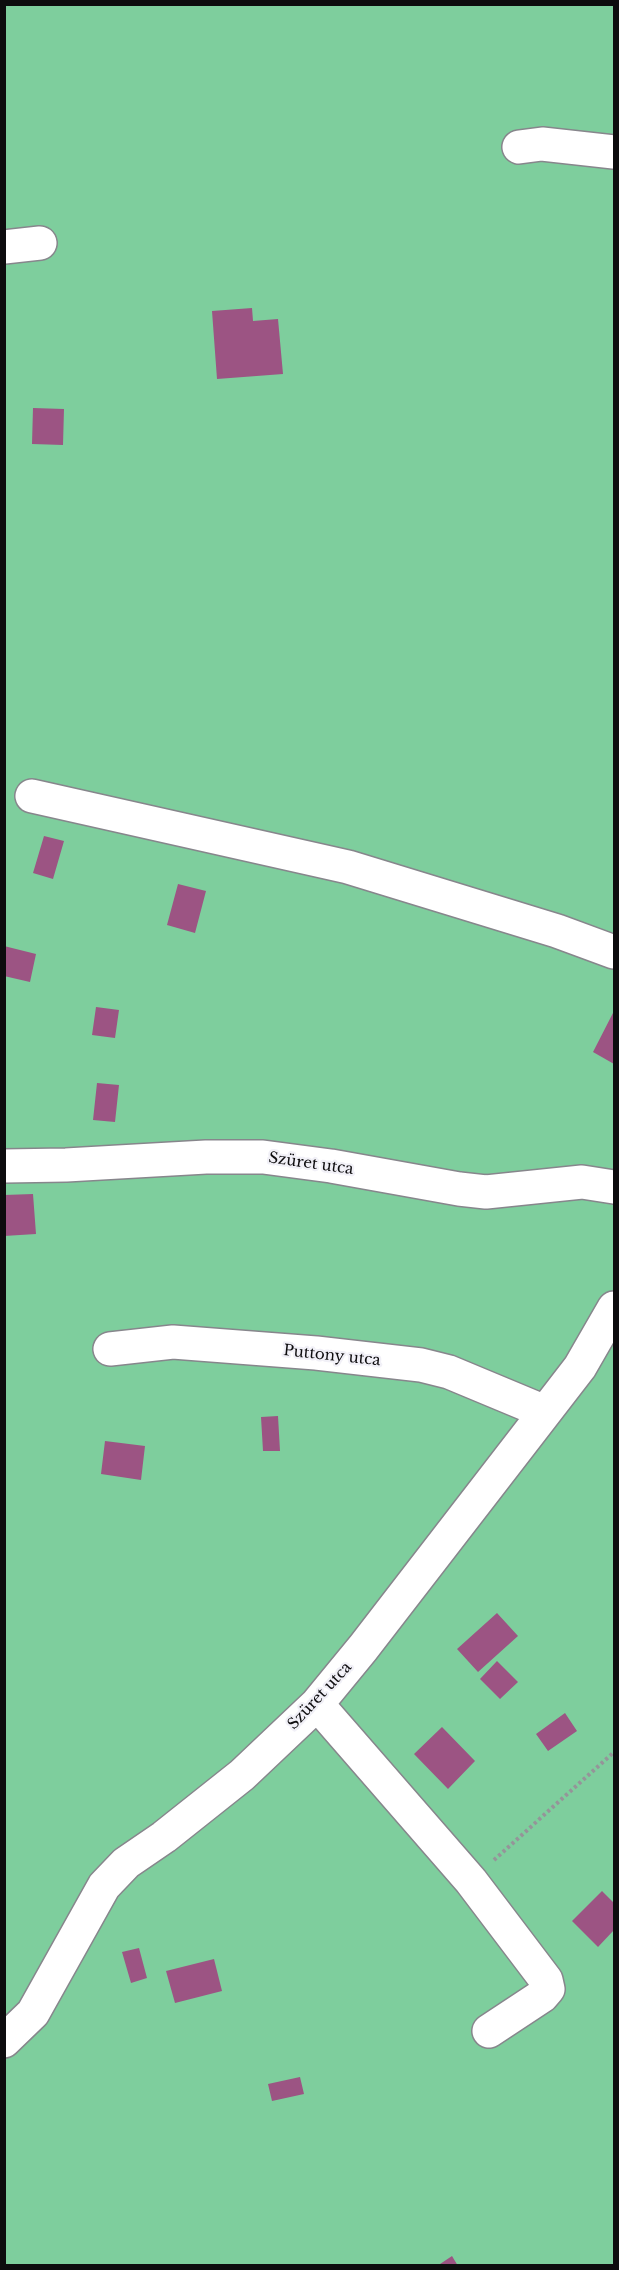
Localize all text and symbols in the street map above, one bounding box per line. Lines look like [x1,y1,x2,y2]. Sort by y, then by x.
street label: Szüret utca [267,1149,355,1179]
street label: Puttony utca [283,1342,381,1370]
street label: Szüret utca [284,1659,356,1733]

